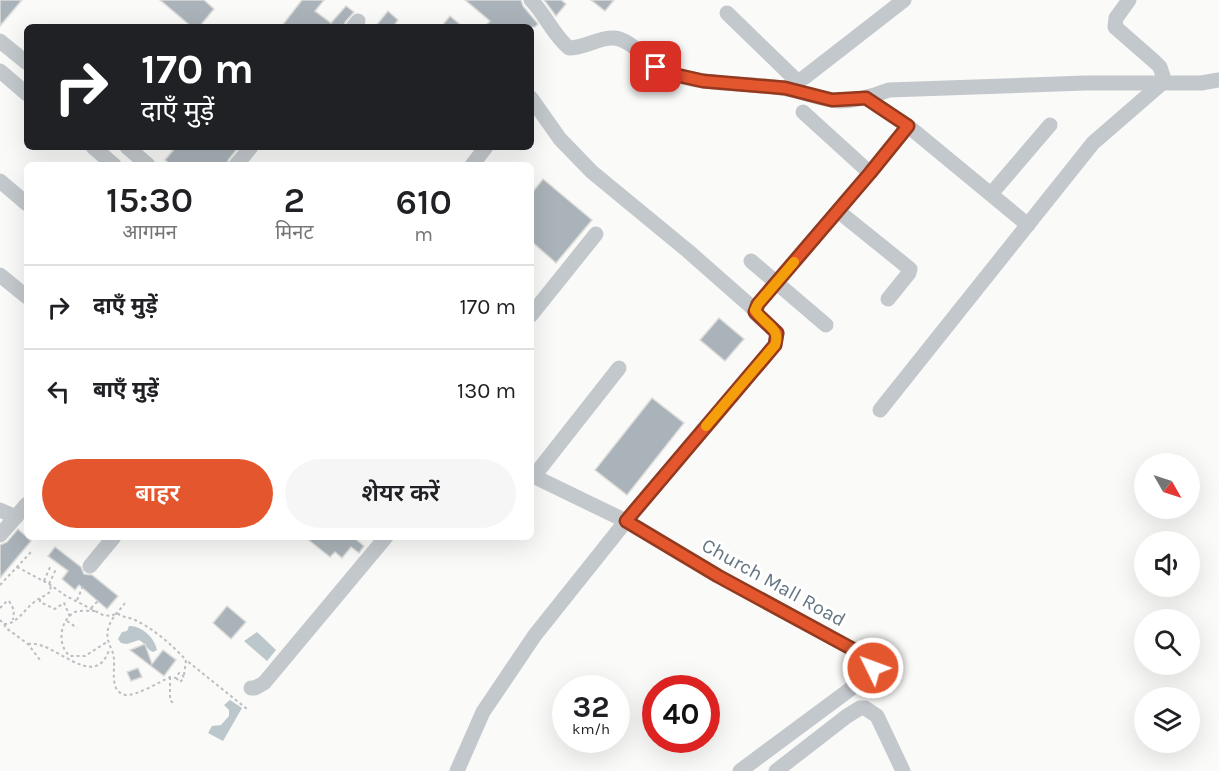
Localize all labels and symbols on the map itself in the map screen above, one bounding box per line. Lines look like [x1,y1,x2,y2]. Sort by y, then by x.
pin [630,41,681,92]
north arrow [1134,453,1200,519]
street label: Church Mall Road [698,533,850,631]
position arrow [841,636,905,700]
speed limit sign: 40 [642,675,720,753]

